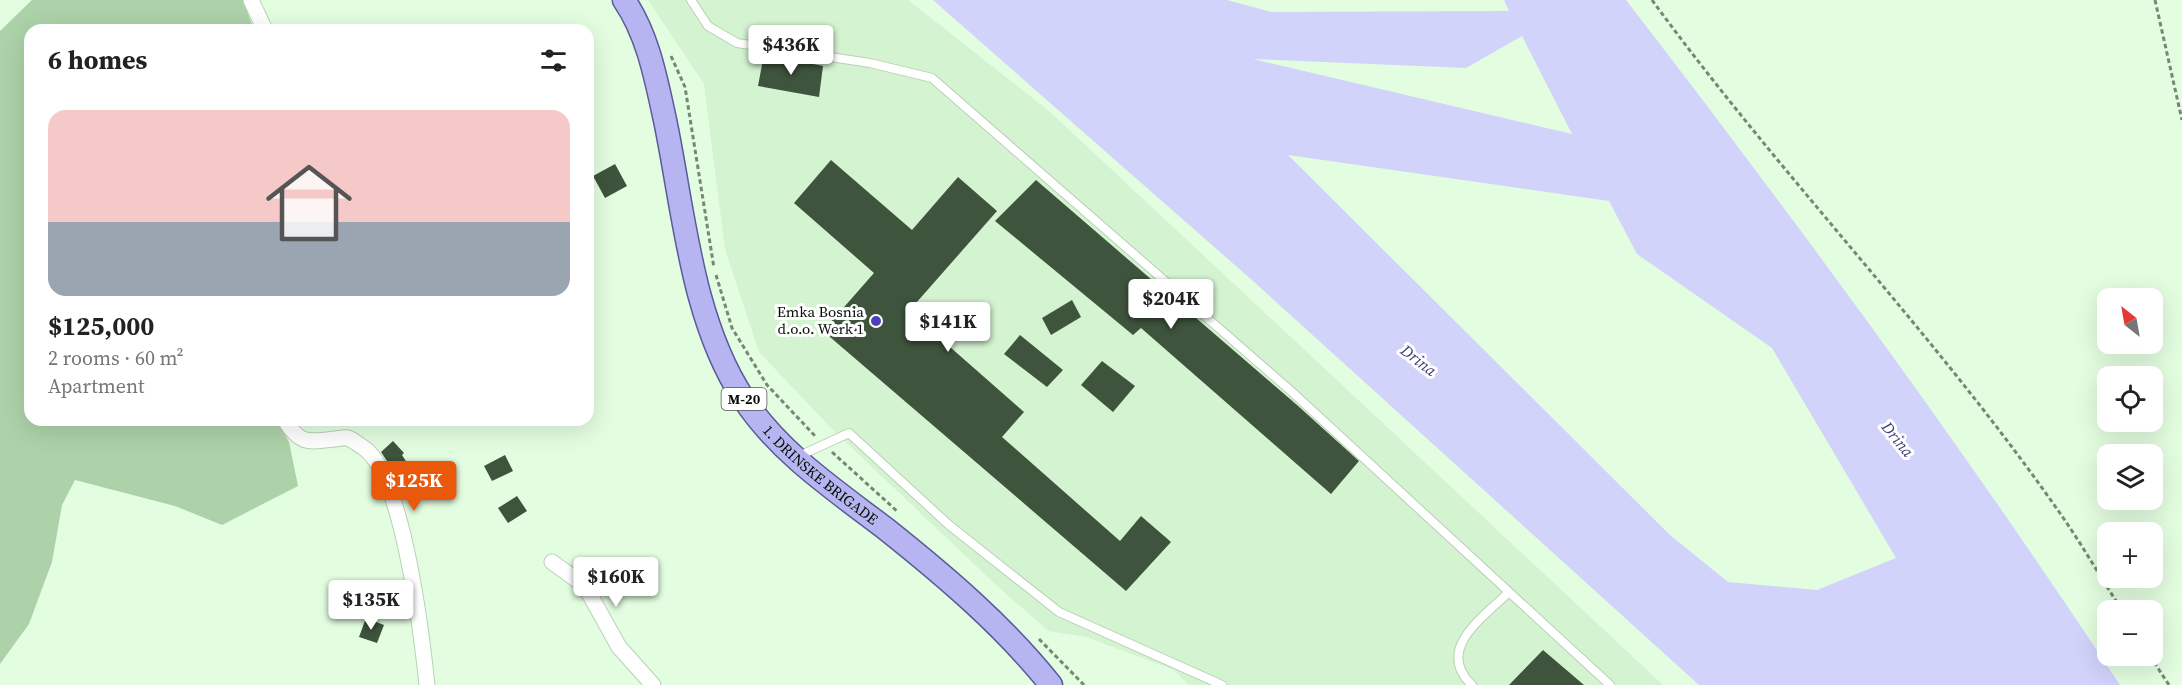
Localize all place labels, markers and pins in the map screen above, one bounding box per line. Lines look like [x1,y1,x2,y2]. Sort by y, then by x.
pin: $436K [749,25,833,76]
pin: $204K [1129,279,1213,330]
place label: Emka Bosnia d.o.o. Werk 1 [777,301,864,339]
pin: $141K [906,302,990,353]
marker: Emka Bosnia d.o.o. Werk 1 [869,314,883,328]
pin: $125K [372,461,456,512]
pin: $160K [574,557,658,608]
pin: $135K [329,580,413,631]

